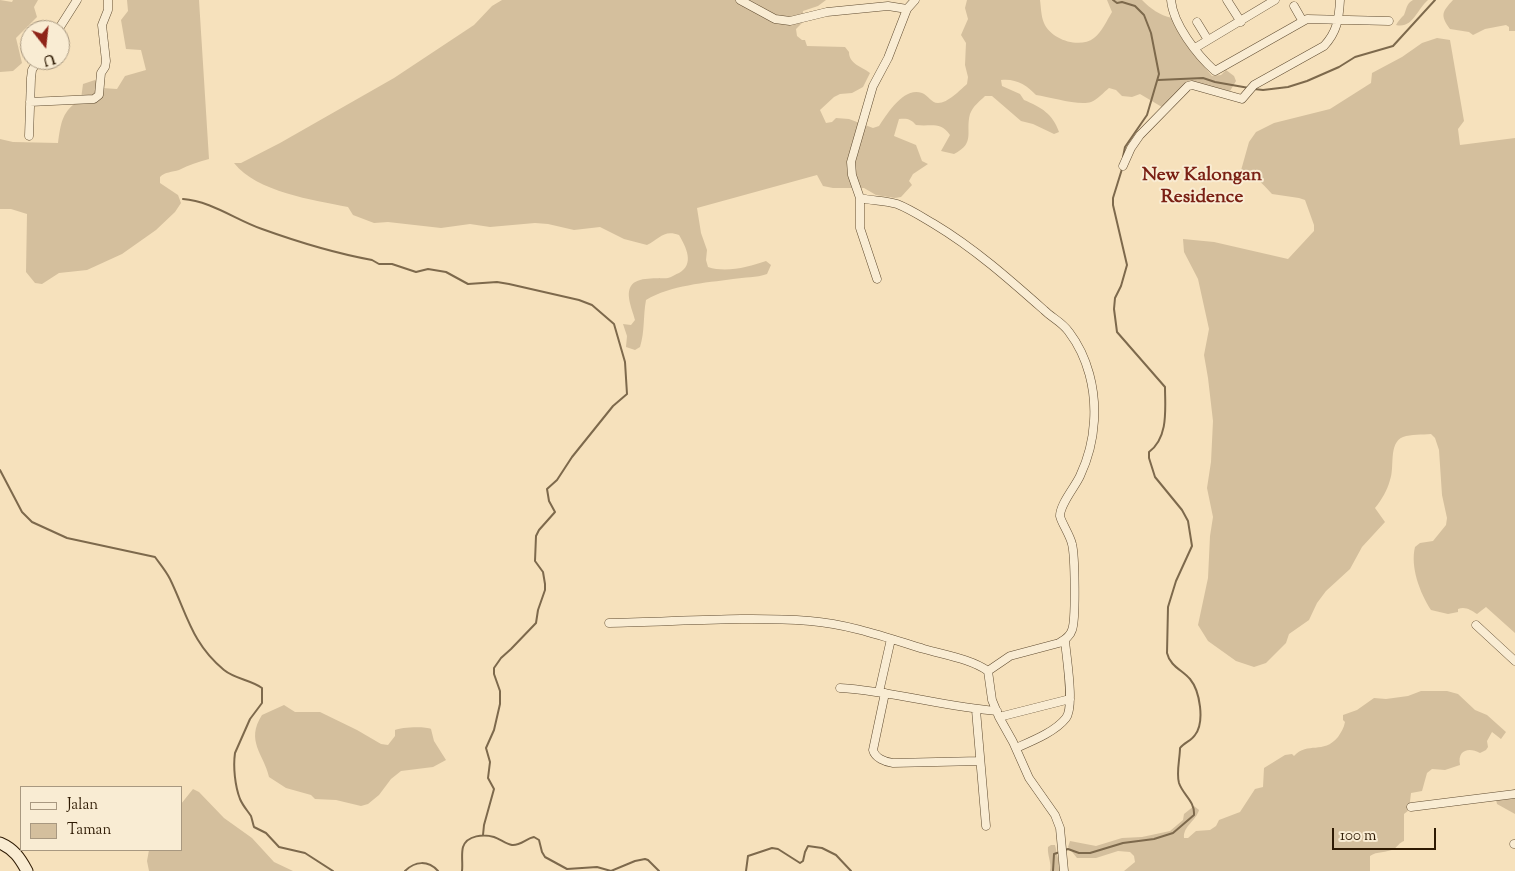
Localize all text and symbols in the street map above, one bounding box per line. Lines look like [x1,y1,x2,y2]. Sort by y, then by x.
north arrow [20,20,70,70]
text: U [41,47,57,70]
district label: New Kalongan Residence [1142,166,1262,210]
legend [20,786,182,851]
text: Jalan [67,795,98,816]
scale bar [1335,818,1439,850]
text: Taman [67,820,111,841]
text: 100 m [1340,826,1376,847]

